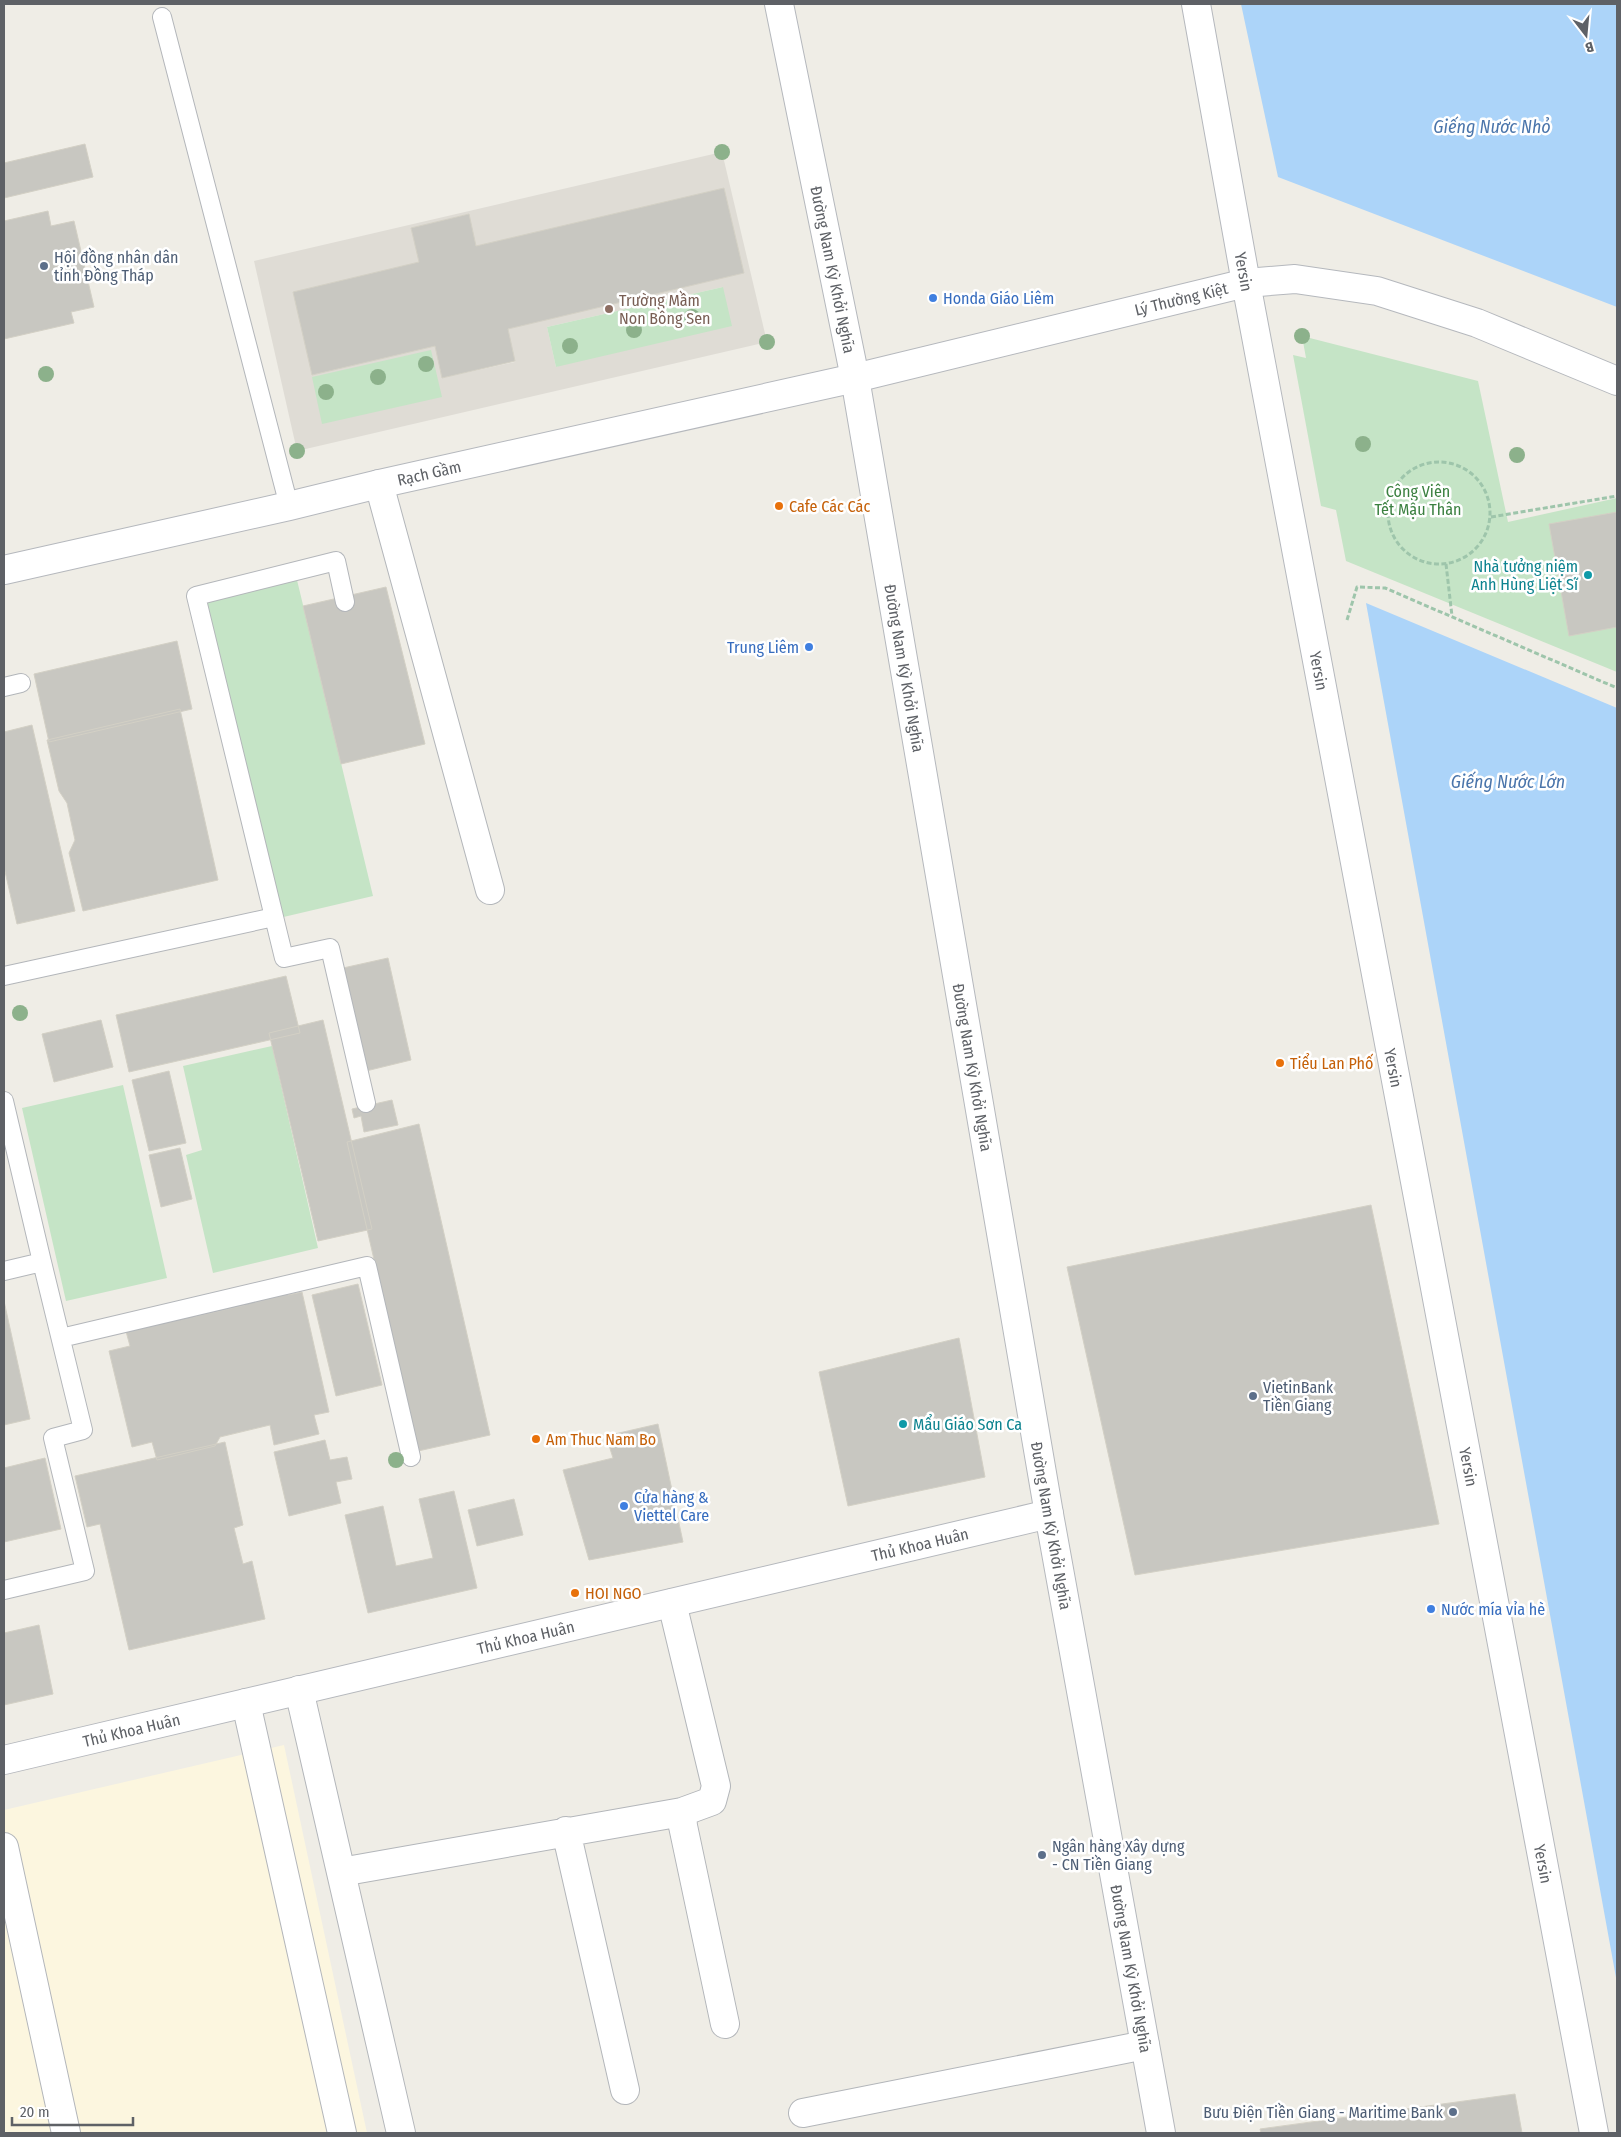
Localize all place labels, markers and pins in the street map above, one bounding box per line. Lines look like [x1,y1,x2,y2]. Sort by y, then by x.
place label: Hội đồng nhân dân tỉnh Đồng Tháp [54,247,178,285]
marker: Hội đồng nhân dân tỉnh Đồng Tháp [38,260,50,272]
place label: Honda Giáo Liêm [943,289,1054,308]
place label: Trường Mầm Non Bông Sen [619,290,710,328]
marker: Honda Giáo Liêm [927,292,939,304]
marker: Trường Mầm Non Bông Sen [603,303,615,315]
place label: Cafe Các Các [789,497,870,516]
marker: Cafe Các Các [773,500,785,512]
place label: Nhà tưởng niệm Anh Hùng Liệt Sĩ [1471,557,1579,594]
marker: Nhà tưởng niệm Anh Hùng Liệt Sĩ [1582,569,1594,581]
place label: Trung Liêm [727,638,799,657]
marker: Trung Liêm [803,641,815,653]
place label: Tiểu Lan Phố [1290,1053,1374,1073]
marker: Tiểu Lan Phố [1274,1057,1286,1069]
place label: VietinBank Tiền Giang [1263,1378,1334,1415]
marker: VietinBank Tiền Giang [1247,1390,1259,1402]
place label: Mẩu Giáo Sơn Ca [913,1414,1022,1434]
marker: Mẩu Giáo Sơn Ca [897,1418,909,1430]
place label: Am Thuc Nam Bo [546,1430,656,1449]
marker: Am Thuc Nam Bo [530,1433,542,1445]
place label: Cửa hàng & Viettel Care [634,1488,709,1525]
marker: Cửa hàng & Viettel Care [618,1500,630,1512]
place label: HOI NGO [585,1584,642,1603]
marker: HOI NGO [569,1587,581,1599]
place label: Nước mía vỉa hè [1441,1600,1545,1619]
marker: Nước mía vỉa hè [1425,1603,1437,1615]
place label: Ngân hàng Xây dựng - CN Tiền Giang [1052,1837,1185,1874]
marker: Ngân hàng Xây dựng - CN Tiền Giang [1036,1849,1048,1861]
place label: Bưu Điện Tiền Giang - Maritime Bank [1203,2102,1444,2122]
marker: Bưu Điện Tiền Giang - Maritime Bank [1447,2106,1459,2118]

